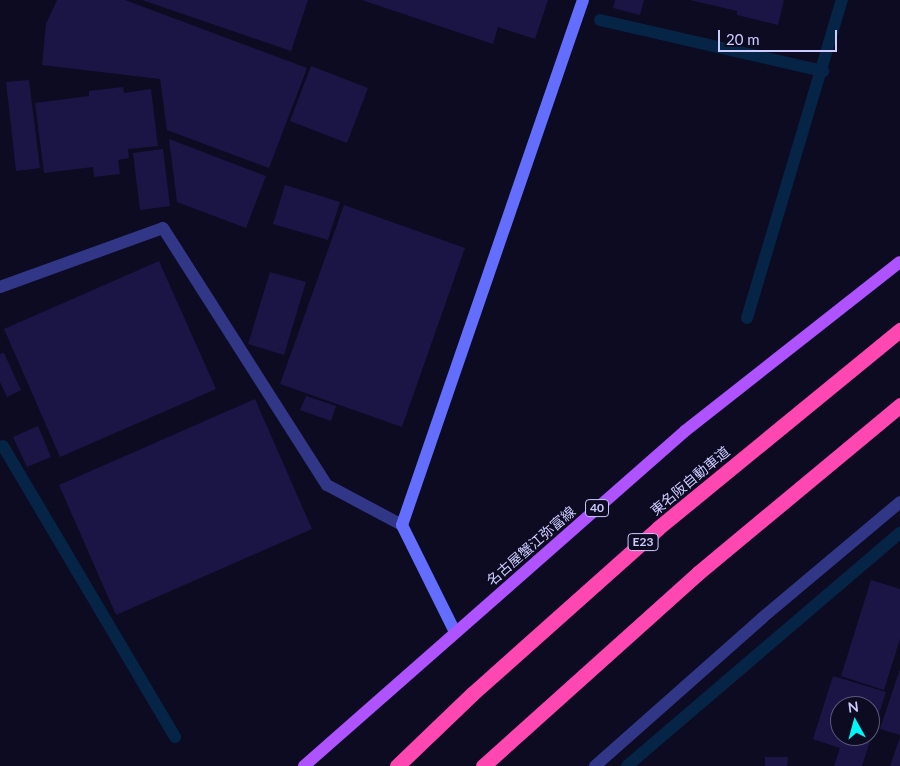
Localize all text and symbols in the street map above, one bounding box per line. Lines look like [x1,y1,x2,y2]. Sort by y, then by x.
scale bar [720,20,839,52]
text: 20 m [726,30,760,48]
street label: 東名阪自動車道 [647,443,733,519]
road number: 40 [584,498,610,518]
street label: 名古屋蟹江弥富線 [483,503,579,589]
road number: E23 [627,532,659,552]
north arrow [830,696,880,746]
text: N [847,698,860,716]

